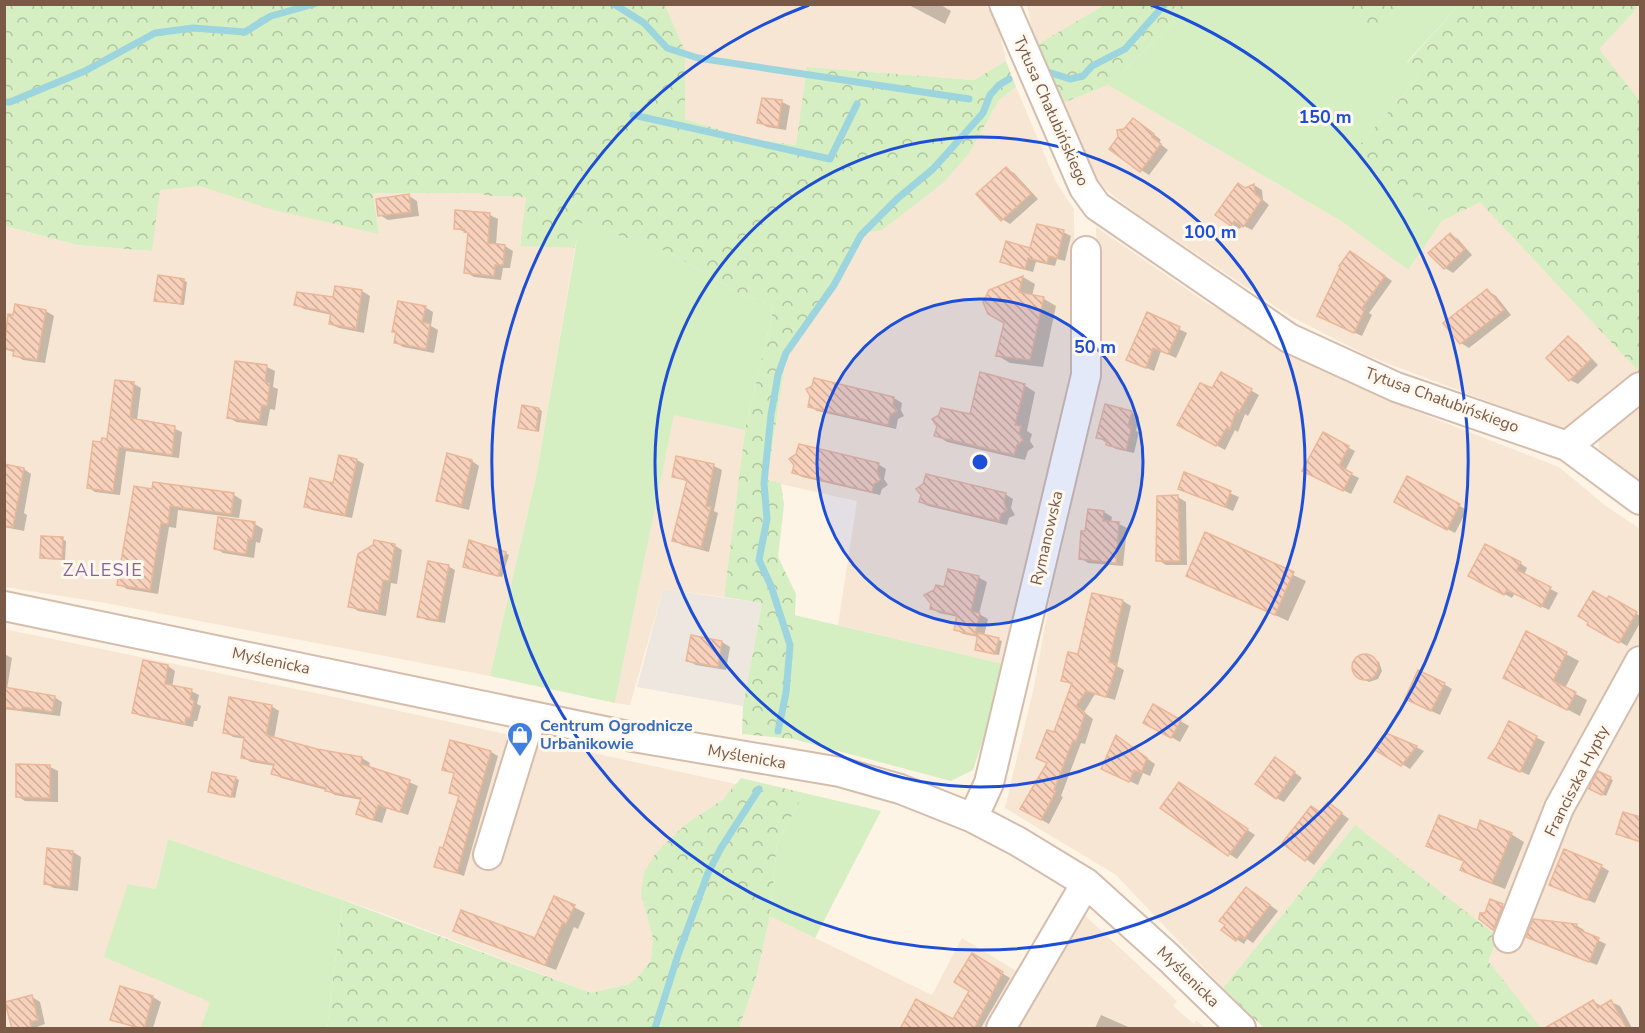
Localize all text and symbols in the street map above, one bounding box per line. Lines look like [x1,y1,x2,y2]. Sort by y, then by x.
street label: Tytusa Chałubińskiego [1008,32,1094,190]
text: 150 m [1298,105,1352,129]
text: 100 m [1183,220,1237,244]
text: 50 m [1074,335,1116,359]
street label: Tytusa Chałubińskiego [1362,362,1522,438]
centre of rings [970,452,990,472]
street label: Rymanowska [1025,489,1069,587]
district label: ZALESIE [63,558,143,582]
street label: Myślenicka [230,642,312,680]
place label: Centrum Ogrodnicze Urbanikowie [540,715,693,755]
shop icon: Centrum Ogrodnicze Urbanikowie [505,720,535,758]
street label: Franciszka Hypty [1539,721,1615,840]
street label: Myślenicka [706,739,788,775]
street label: Myślenicka [1152,942,1224,1012]

